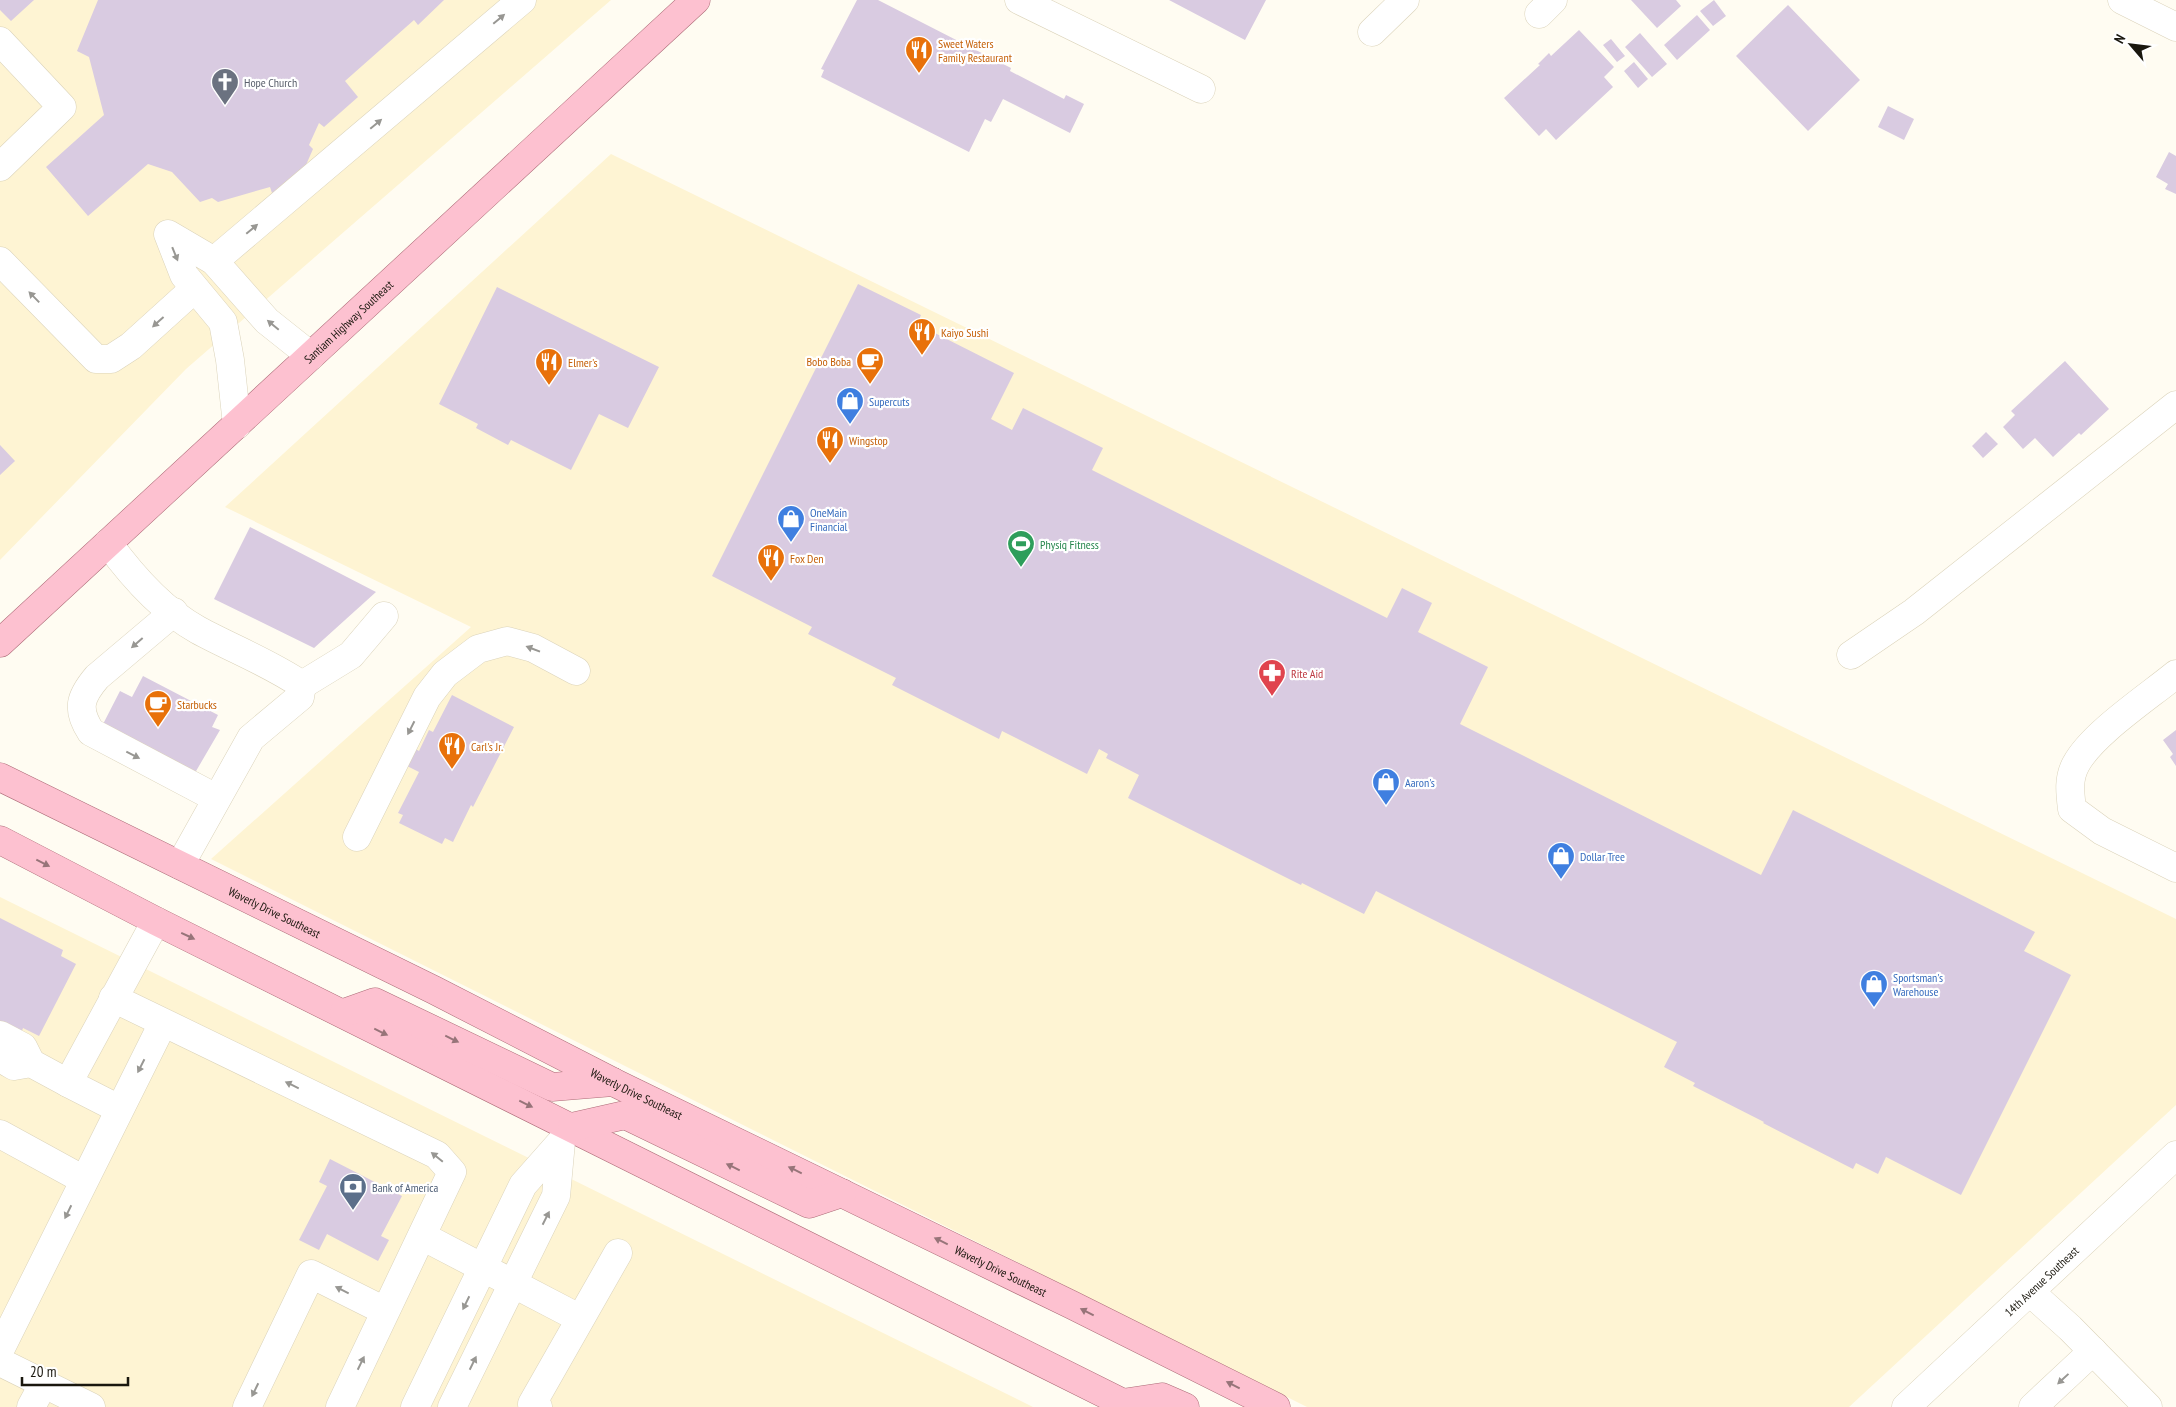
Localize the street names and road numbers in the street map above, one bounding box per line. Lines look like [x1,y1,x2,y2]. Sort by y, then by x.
street label: Santiam Highway Southeast [301,276,396,366]
street label: Waverly Drive Southeast [226,883,324,941]
street label: Waverly Drive Southeast [588,1064,686,1123]
street label: Waverly Drive Southeast [952,1242,1050,1299]
street label: 14th Avenue Southeast [2001,1242,2082,1319]

